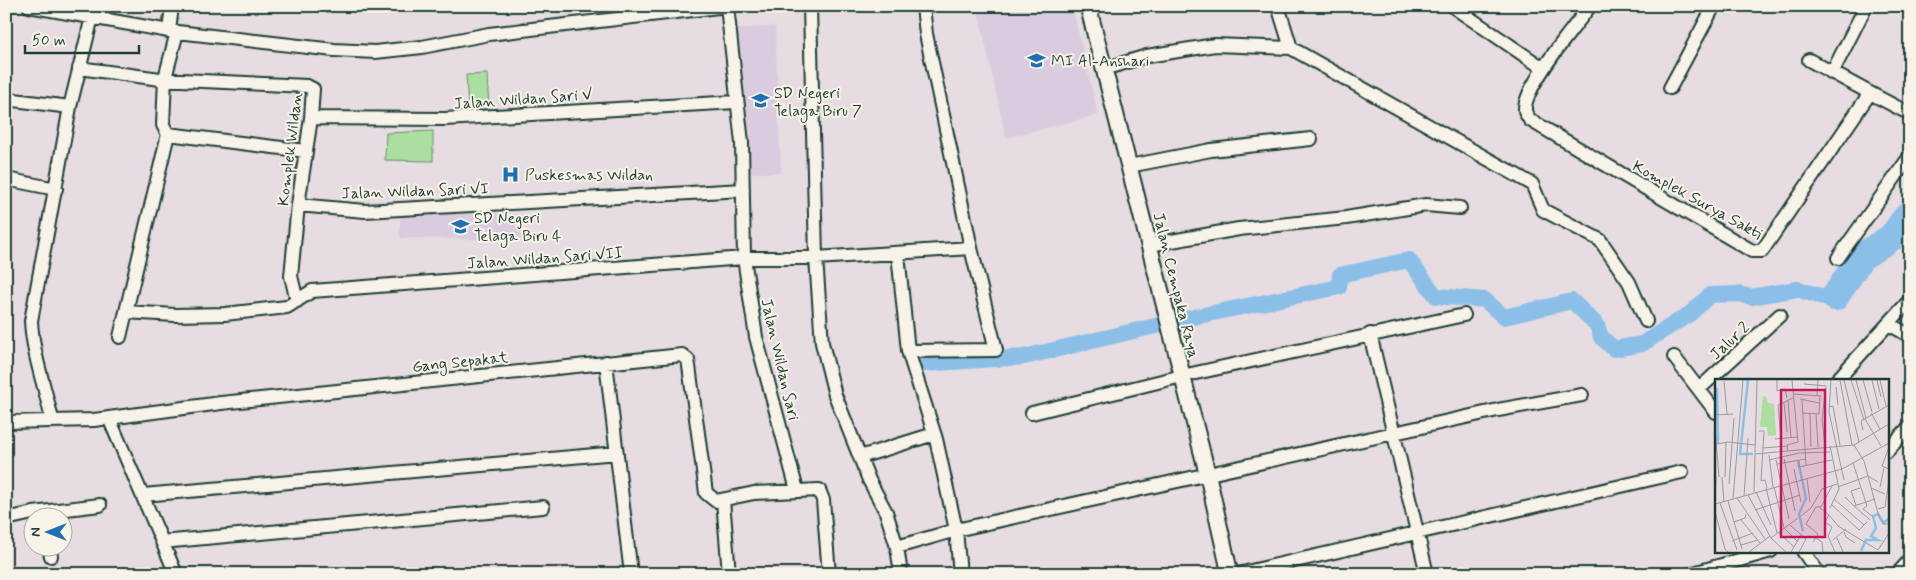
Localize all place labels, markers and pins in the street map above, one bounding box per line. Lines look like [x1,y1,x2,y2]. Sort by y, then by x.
school or university icon: MI Al-Anshari [1027,50,1047,70]
place label: MI Al-Anshari [1051,51,1149,72]
place label: SD Negeri Telaga Biru 7 [774,83,862,123]
school or university icon: SD Negeri Telaga Biru 7 [750,91,770,111]
hospital icon: Puskesmas Wildan [501,164,521,184]
place label: Puskesmas Wildan [525,165,653,186]
place label: SD Negeri Telaga Biru 4 [474,208,561,248]
school or university icon: SD Negeri Telaga Biru 4 [450,216,470,236]

